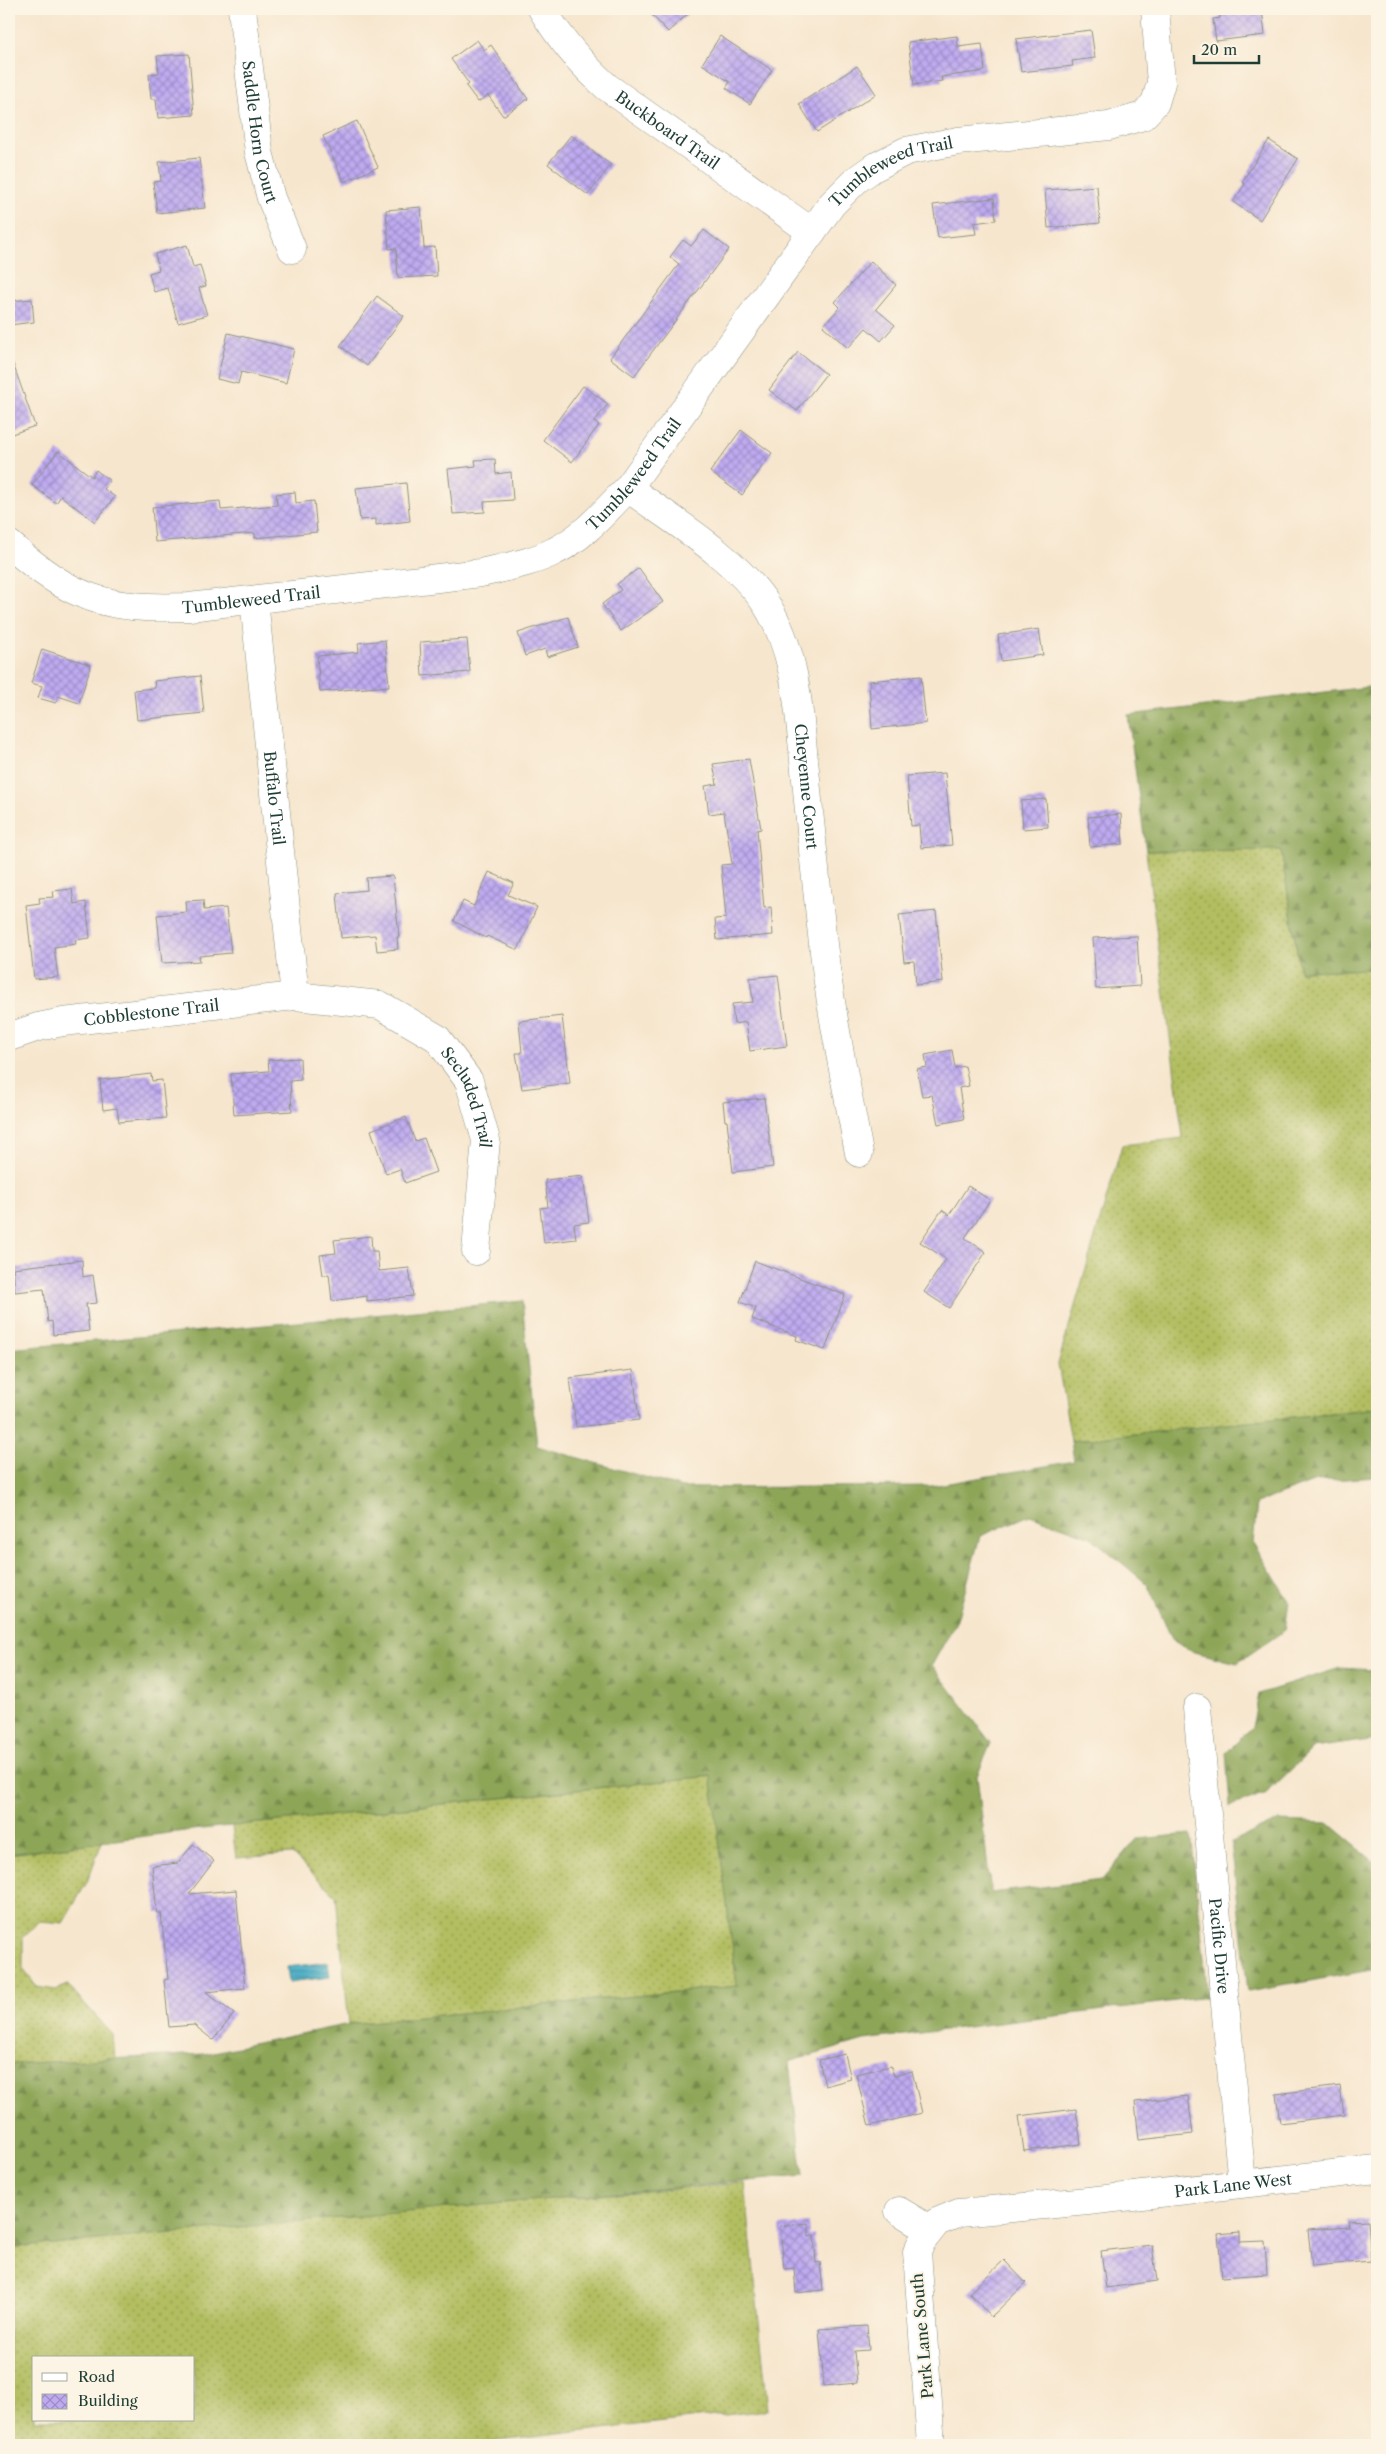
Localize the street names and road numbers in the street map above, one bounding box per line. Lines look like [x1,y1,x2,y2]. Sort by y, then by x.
street label: Saddle Horn Court [238,59,282,206]
street label: Buckboard Trail [612,86,723,173]
street label: Tumbleweed Trail [825,132,955,211]
street label: Tumbleweed Trail [582,414,685,535]
street label: Tumbleweed Trail [181,582,322,617]
street label: Cheyenne Court [790,723,823,851]
street label: Buffalo Trail [260,750,289,846]
street label: Cobblestone Trail [82,995,220,1030]
street label: Secluded Trail [437,1043,496,1149]
street label: Pacific Drive [1205,1897,1234,1995]
street label: Park Lane West [1173,2168,1293,2201]
street label: Park Lane South [907,2272,937,2400]

